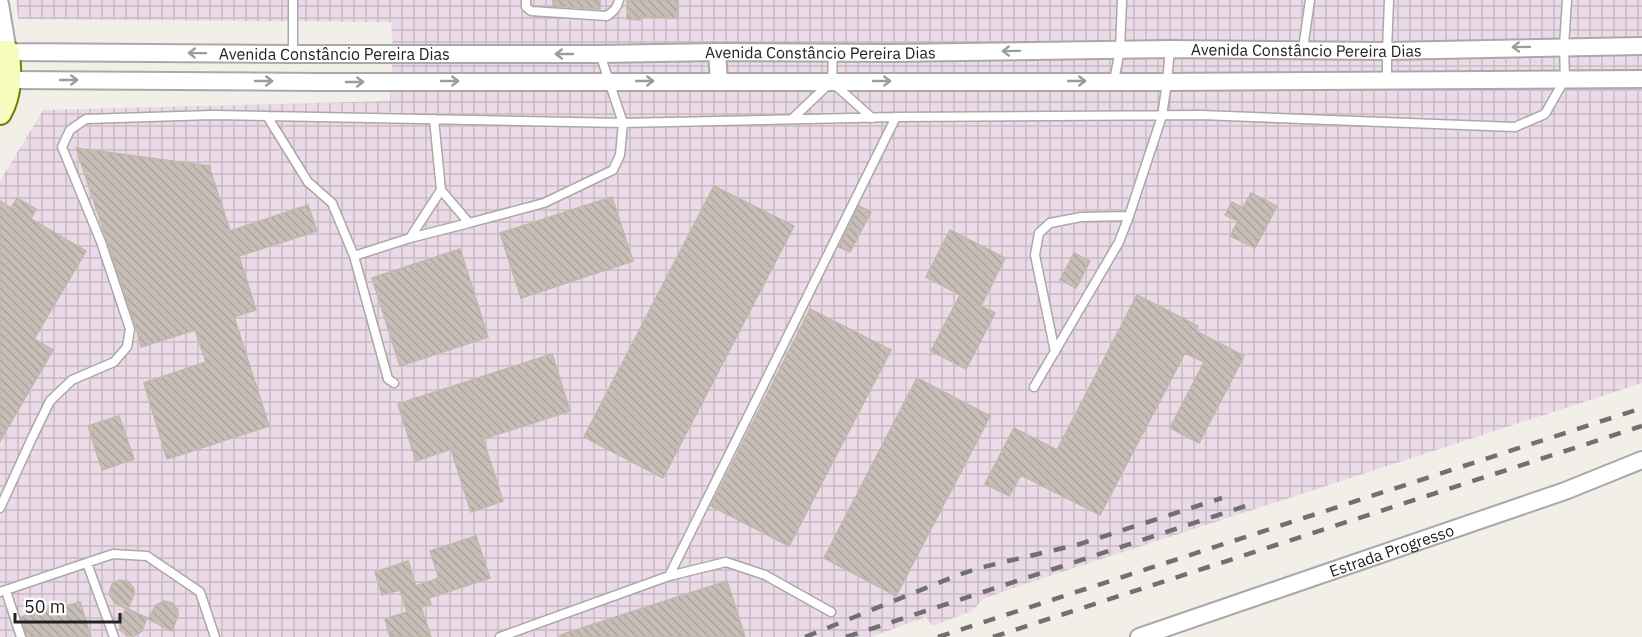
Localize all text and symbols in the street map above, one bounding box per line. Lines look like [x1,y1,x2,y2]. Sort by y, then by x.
street label: Avenida Constâncio Pereira Dias [1191,39,1422,61]
one-way arrow [1511,41,1531,53]
street label: Avenida Constâncio Pereira Dias [705,42,936,63]
street label: Avenida Constâncio Pereira Dias [219,43,450,64]
one-way arrow [1001,45,1021,57]
one-way arrow [187,47,207,59]
one-way arrow [554,48,574,60]
one-way arrow [58,74,78,86]
one-way arrow [253,75,273,87]
one-way arrow [439,75,459,87]
one-way arrow [634,75,654,87]
one-way arrow [871,75,891,87]
one-way arrow [1066,75,1086,87]
one-way arrow [344,76,364,87]
street label: Estrada Progresso [1327,520,1457,581]
scale bar [15,586,120,624]
text: 50 m [24,595,66,618]

